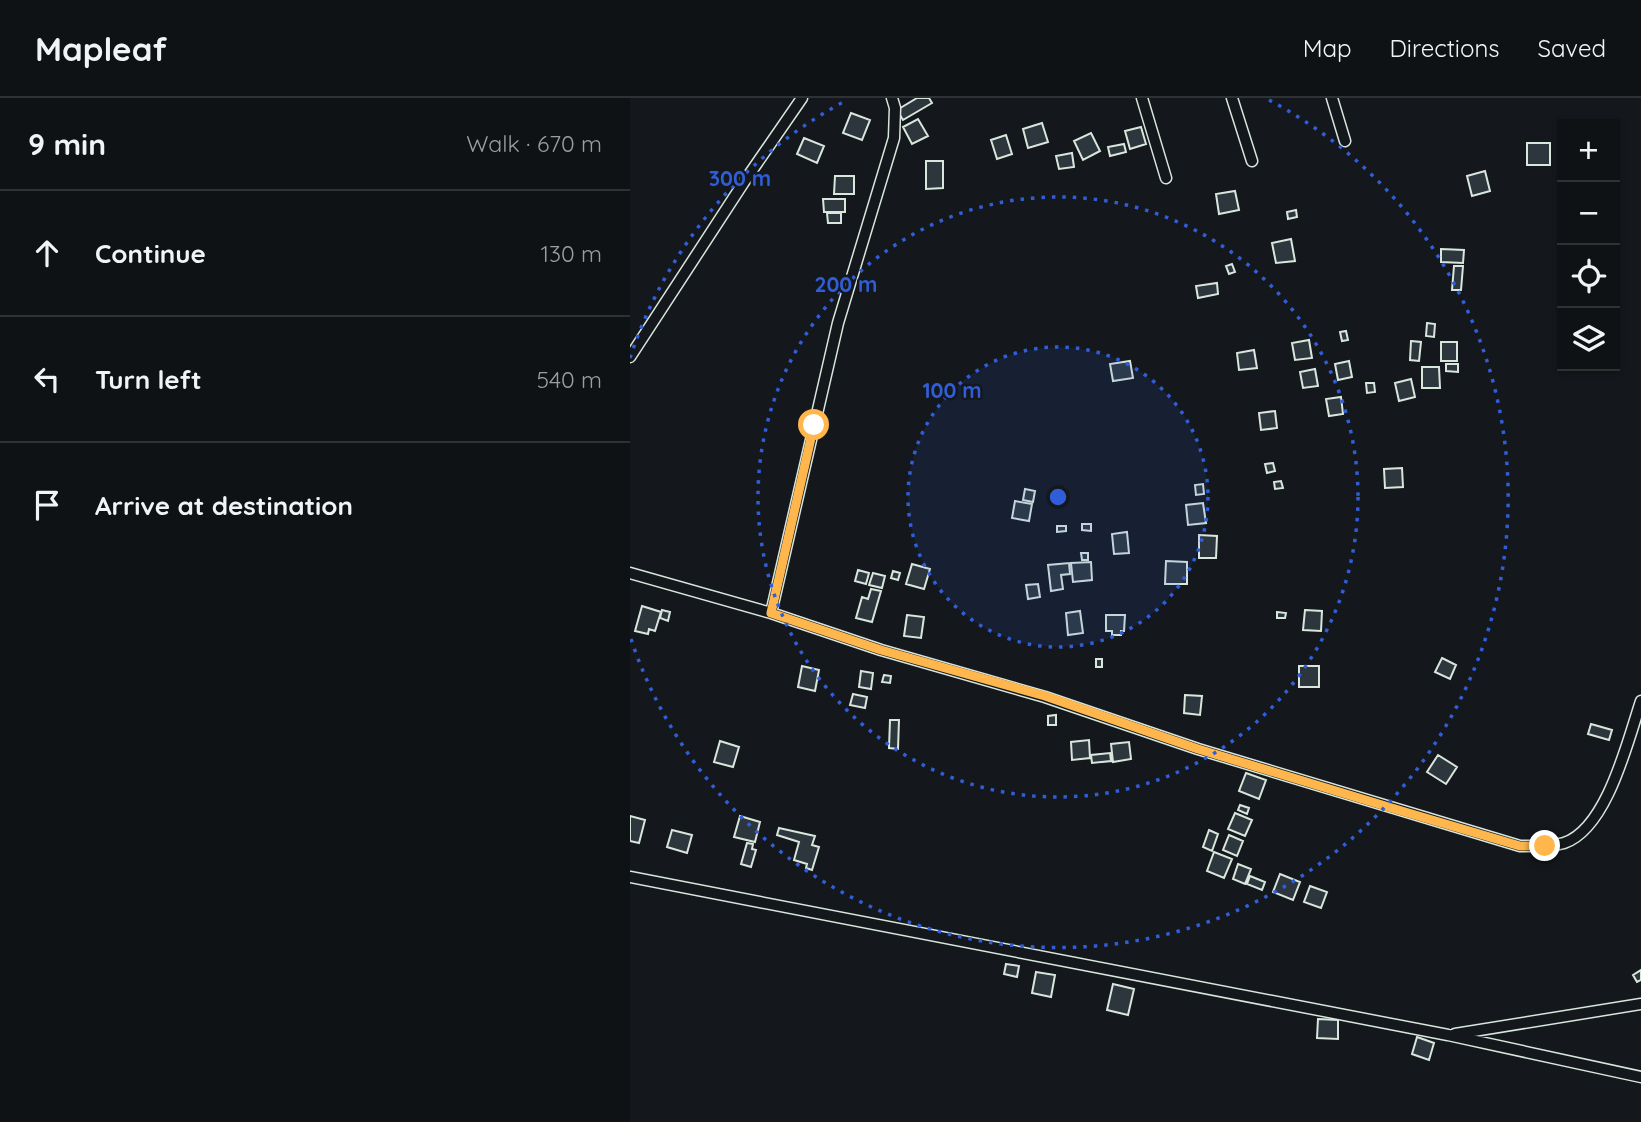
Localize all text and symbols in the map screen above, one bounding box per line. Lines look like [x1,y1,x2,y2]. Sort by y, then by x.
text: Mapleaf [35,28,167,69]
text: Map [1303,33,1352,63]
text: Directions [1390,33,1500,63]
text: Saved [1538,33,1606,63]
map controls [1557,119,1620,371]
button: + [1557,119,1620,182]
text: 9 min [28,125,106,163]
text: Walk · 670 m [466,129,602,158]
text: 300 m [709,165,771,191]
button: − [1557,182,1620,245]
icon: ahead [28,234,66,272]
text: Continue [95,237,206,270]
text: 130 m [540,239,602,268]
button: locate [1557,245,1620,308]
text: 200 m [815,271,877,297]
button: layers [1557,308,1620,371]
icon: left [28,360,66,398]
text: Turn left [95,363,202,396]
text: 540 m [536,365,602,394]
text: 100 m [922,377,982,403]
route start [798,409,829,440]
centre of rings [1046,485,1070,509]
icon: arrive [28,486,66,524]
text: Arrive at destination [95,489,353,522]
route end [1529,830,1560,861]

